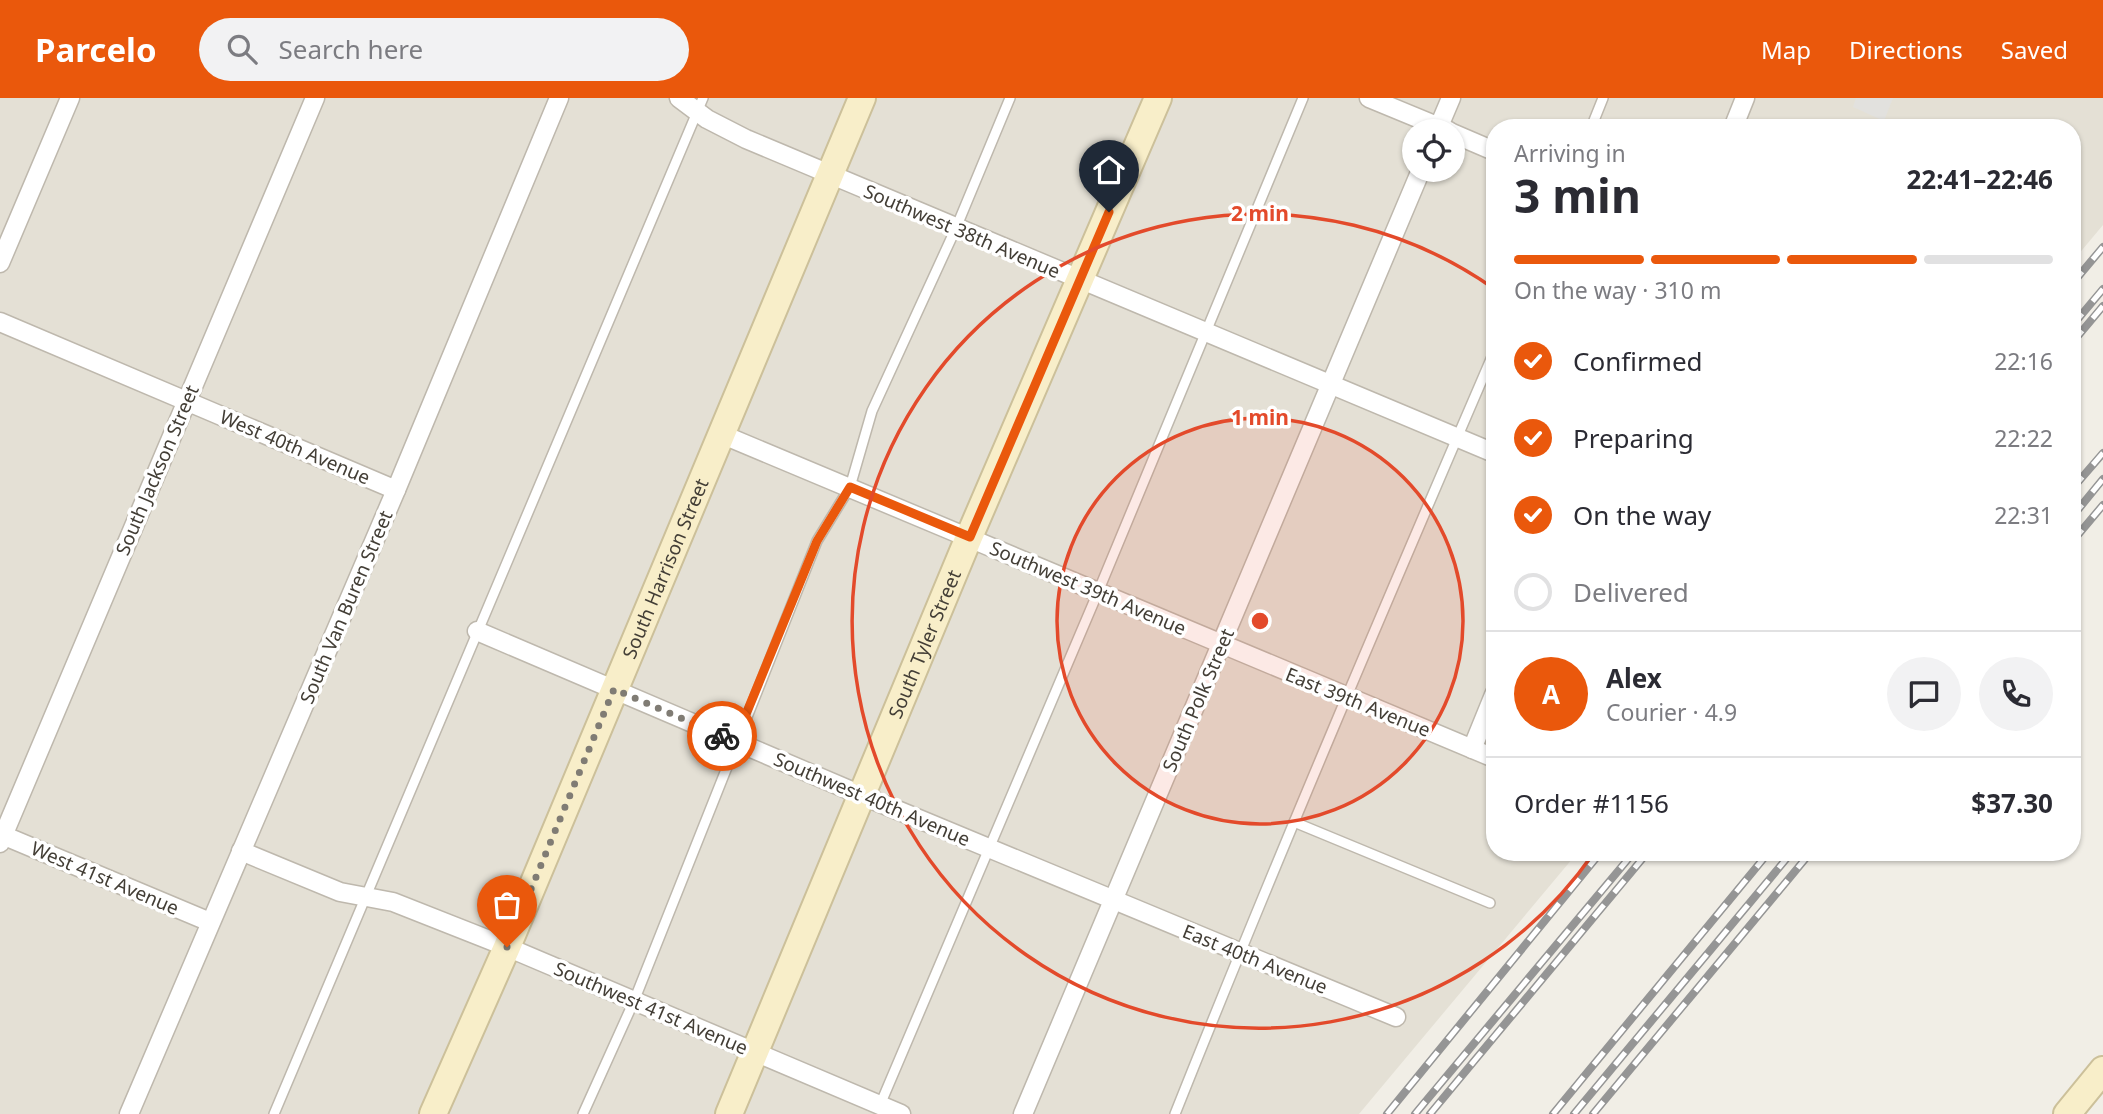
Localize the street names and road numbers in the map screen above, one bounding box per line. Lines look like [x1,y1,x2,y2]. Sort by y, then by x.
street label: Southwest 38th Avenue [860,178,1064,284]
street label: South Jackson Street [109,381,205,559]
street label: West 40th Avenue [216,404,374,490]
street label: South Harrison Street [616,474,715,662]
street label: South Van Buren Street [293,506,399,708]
street label: Southwest 39th Avenue [986,535,1190,641]
street label: South Tyler Street [882,566,967,722]
street label: South Polk Street [1156,624,1240,776]
street label: East 39th Avenue [1282,661,1434,743]
street label: Southwest 40th Avenue [770,746,974,852]
street label: West 41st Avenue [27,835,183,921]
street label: East 40th Avenue [1179,918,1331,1000]
street label: Southwest 41st Avenue [550,955,752,1061]

